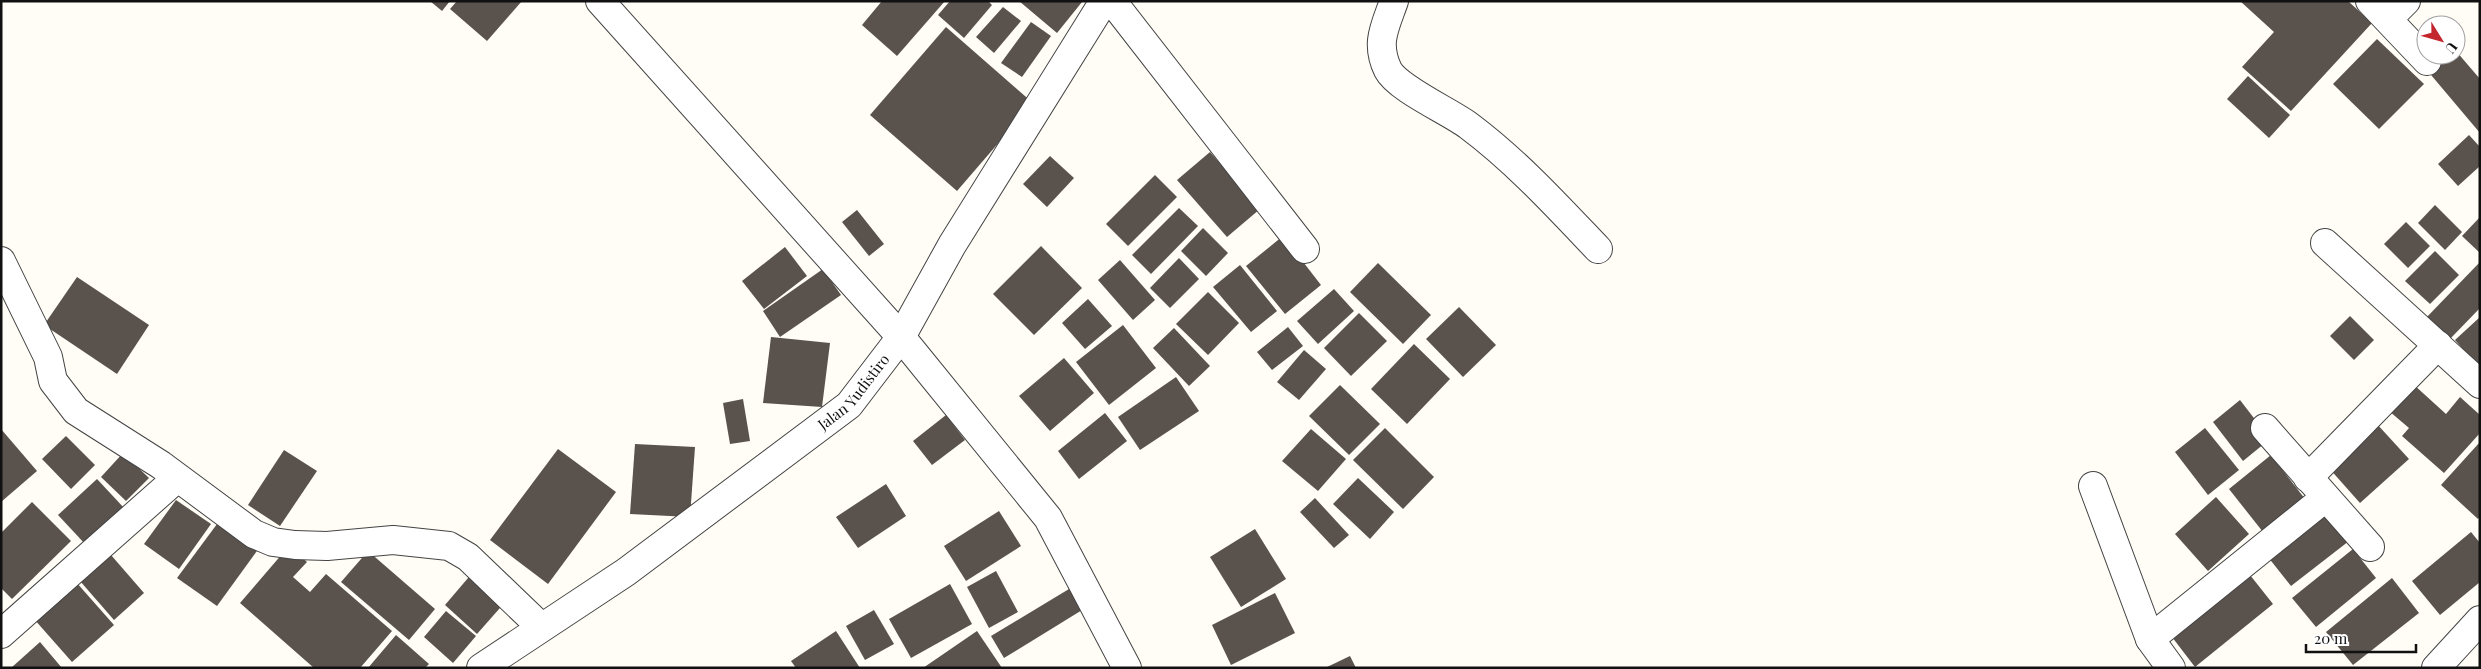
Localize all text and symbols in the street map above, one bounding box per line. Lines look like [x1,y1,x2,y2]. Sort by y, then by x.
north arrow [2416,15,2466,65]
text: U [2441,39,2462,58]
street label: Jalan Yudistiro [813,350,893,435]
scale bar [2306,622,2416,654]
text: 20 m [2314,628,2348,648]

